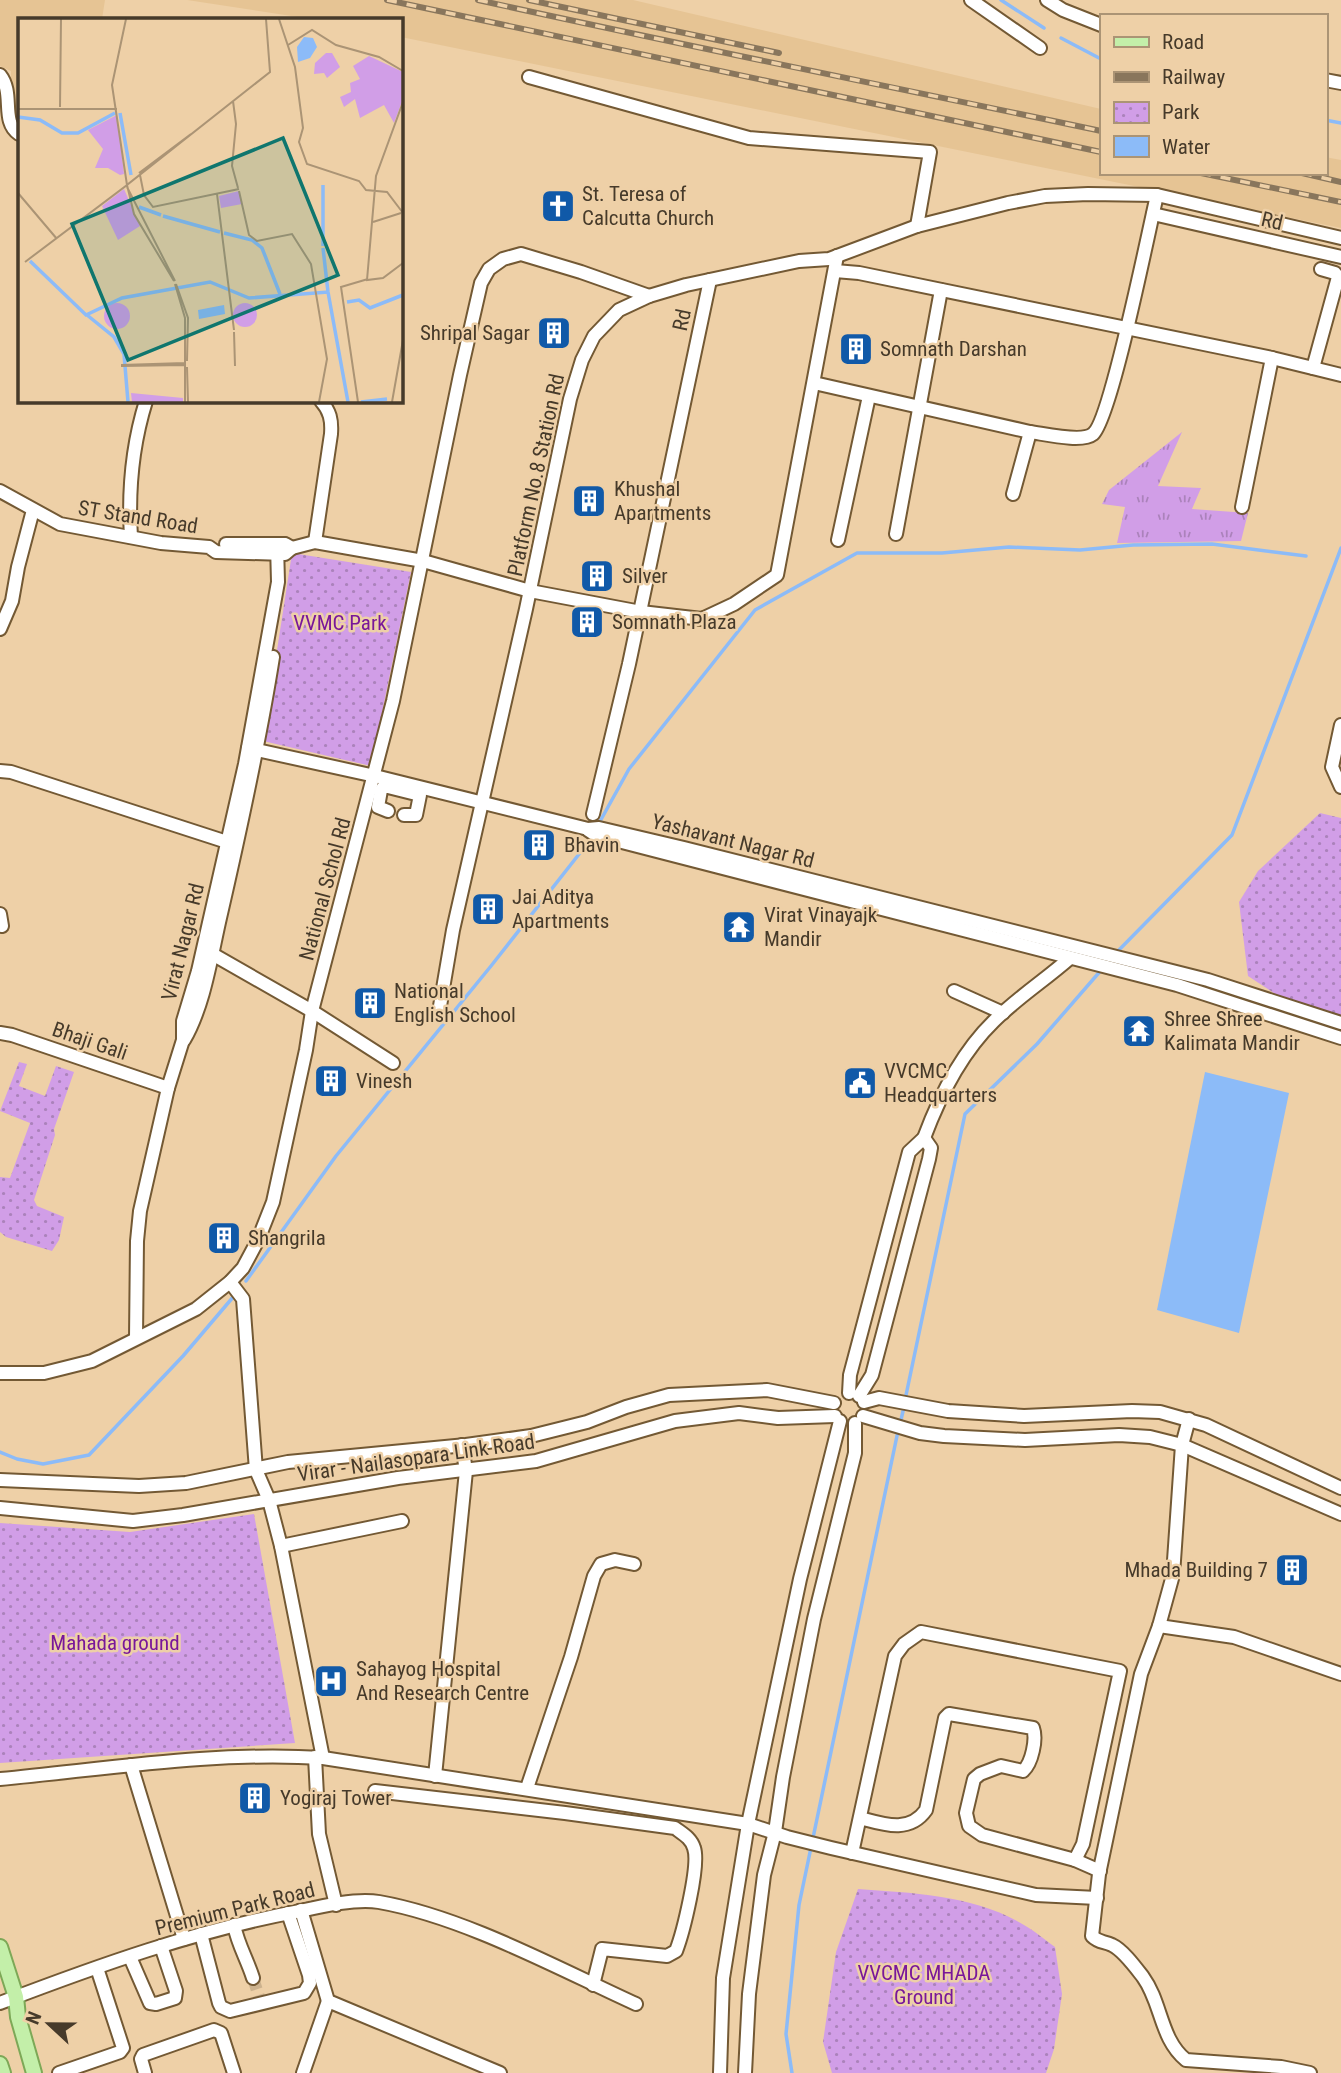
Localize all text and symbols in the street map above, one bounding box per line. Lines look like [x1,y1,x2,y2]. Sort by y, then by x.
legend [1100,14,1327,175]
inset map [18,18,402,402]
text: Road [1162,30,1204,54]
text: Railway [1162,65,1225,89]
text: Park [1162,100,1200,124]
text: Water [1162,135,1210,159]
place label: St. Teresa of Calcutta Church [582,182,714,230]
church icon: St. Teresa of Calcutta Church [539,187,577,225]
street label: Rd [1259,207,1285,235]
street label: Rd [668,307,696,333]
building icon: Shripal Sagar [535,314,573,352]
place label: Shripal Sagar [420,321,530,345]
building icon: Somnath Darshan [837,330,875,368]
place label: Somnath Darshan [880,337,1027,361]
street label: Platform No.8 Station Rd [503,372,569,578]
place label: Khushal Apartments [614,477,711,525]
building icon: Khushal Apartments [570,482,608,520]
street label: ST Stand Road [76,496,200,538]
building icon: Silver [578,557,616,595]
place label: Silver [622,564,668,588]
building icon: Somnath Plaza [568,603,606,641]
place label: Somnath Plaza [612,610,736,634]
park label: VVMC Park [293,611,387,635]
street label: Yashavant Nagar Rd [649,809,817,873]
street label: National Schol Rd [294,815,356,963]
building icon: Bhavin [520,826,558,864]
place label: Bhavin [564,833,619,857]
street label: Virat Nagar Rd [157,881,209,1003]
place label: Jai Aditya Apartments [512,885,609,933]
building icon: Jai Aditya Apartments [469,890,507,928]
place label: Virat Vinayajk Mandir [764,903,878,951]
temple icon: Virat Vinayajk Mandir [720,908,758,946]
place label: National English School [394,979,516,1027]
building icon: National English School [351,984,389,1022]
place label: Shree Shree Kalimata Mandir [1164,1007,1300,1055]
temple icon: Shree Shree Kalimata Mandir [1120,1012,1158,1050]
street label: Bhaji Gali [49,1017,131,1065]
place label: VVCMC Headquarters [884,1059,997,1107]
building icon: Vinesh [312,1062,350,1100]
public building icon: VVCMC Headquarters [841,1064,879,1102]
place label: Vinesh [356,1069,412,1093]
building icon: Shangrila [205,1219,243,1257]
place label: Shangrila [248,1226,326,1250]
street label: Virar - Nailasopara Link Road [296,1429,536,1487]
building icon: Mhada Building 7 [1273,1551,1311,1589]
place label: Mhada Building 7 [1124,1558,1268,1582]
park label: Mahada ground [50,1631,180,1655]
place label: Sahayog Hospital And Research Centre [356,1657,529,1705]
hospital icon: Sahayog Hospital And Research Centre [312,1662,350,1700]
building icon: Yogiraj Tower [236,1779,274,1817]
place label: Yogiraj Tower [280,1786,392,1810]
street label: Premium Park Road [153,1878,317,1940]
park label: VVCMC MHADA Ground [858,1961,990,2009]
north arrow [14,1989,84,2059]
text: N [21,2008,47,2028]

